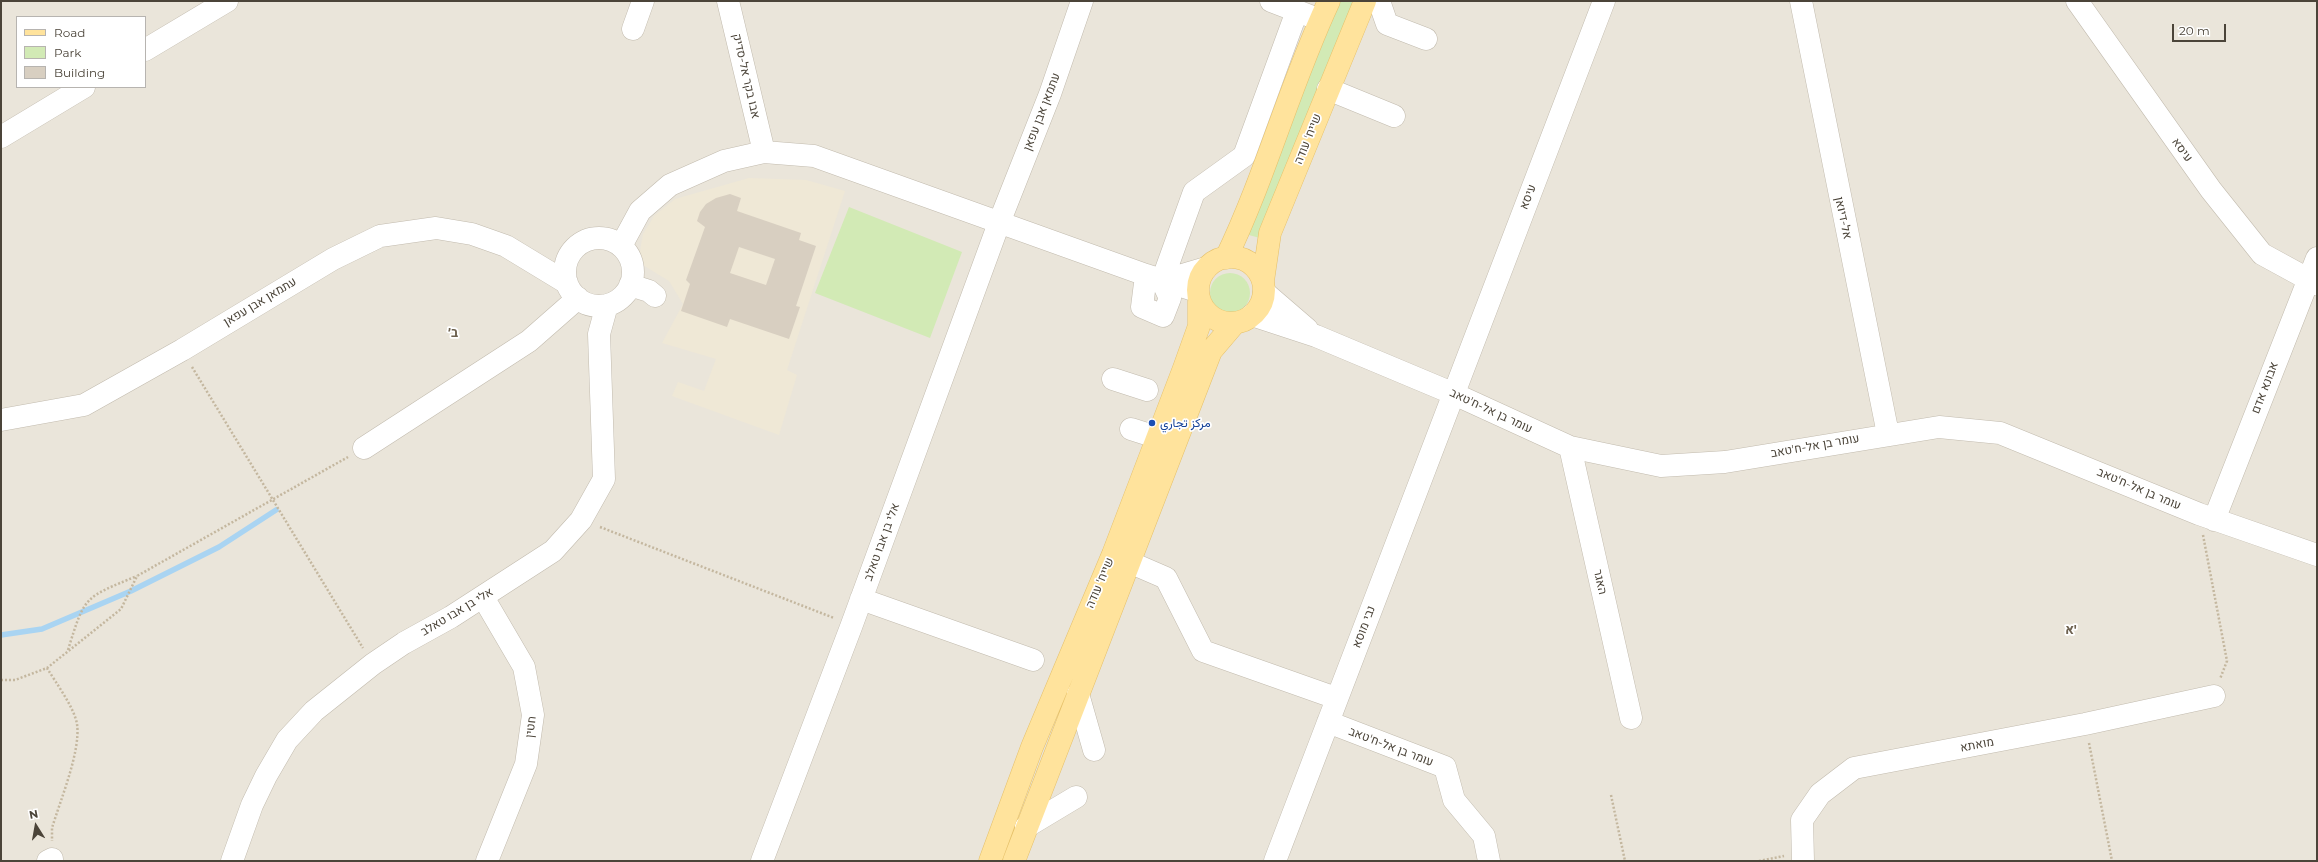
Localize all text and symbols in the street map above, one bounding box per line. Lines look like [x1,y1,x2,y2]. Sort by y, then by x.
legend [16,16,146,88]
scale bar [2174,16,2228,42]
text: 20 m [2179,23,2210,38]
text: Road [54,25,85,40]
street label: אבו בקר אל-סדיק [729,32,763,120]
text: Park [54,45,81,60]
text: Building [54,65,105,80]
street label: עתמאן אבן עפאן [1020,71,1064,153]
street label: שייח' עודה [1291,112,1325,166]
street label: עיסא [2169,135,2195,165]
street label: עיסא [1517,182,1539,212]
street label: אל-דיואן [1831,195,1855,241]
street label: עתמאן אבן עפאן [221,275,299,329]
district label: ב׳ [448,325,458,341]
street label: אבונא אדם [2249,360,2281,416]
street label: עומר בן אל-ח'טאב [1447,386,1535,436]
place label: مركز تجاري [1160,416,1211,430]
marker: مركز تجاري [1147,418,1157,428]
street label: עומר בן אל-ח'טאב [1770,431,1860,461]
street label: עומר בן אל-ח'טאב [2095,465,2183,513]
street label: אלי בן אבו טאלב [861,501,903,583]
street label: שייח' עודה [1083,556,1117,610]
street label: האגר [1590,568,1610,596]
street label: אלי בן אבו טאלב [418,585,496,639]
street label: נבי מוסא [1349,604,1379,650]
district label: א' [2065,622,2077,638]
street label: חטין [523,715,539,739]
street label: עומר בן אל-ח'טאב [1347,724,1435,770]
street label: מואתא [1959,735,1995,755]
north arrow [16,806,56,846]
text: N [28,807,39,822]

